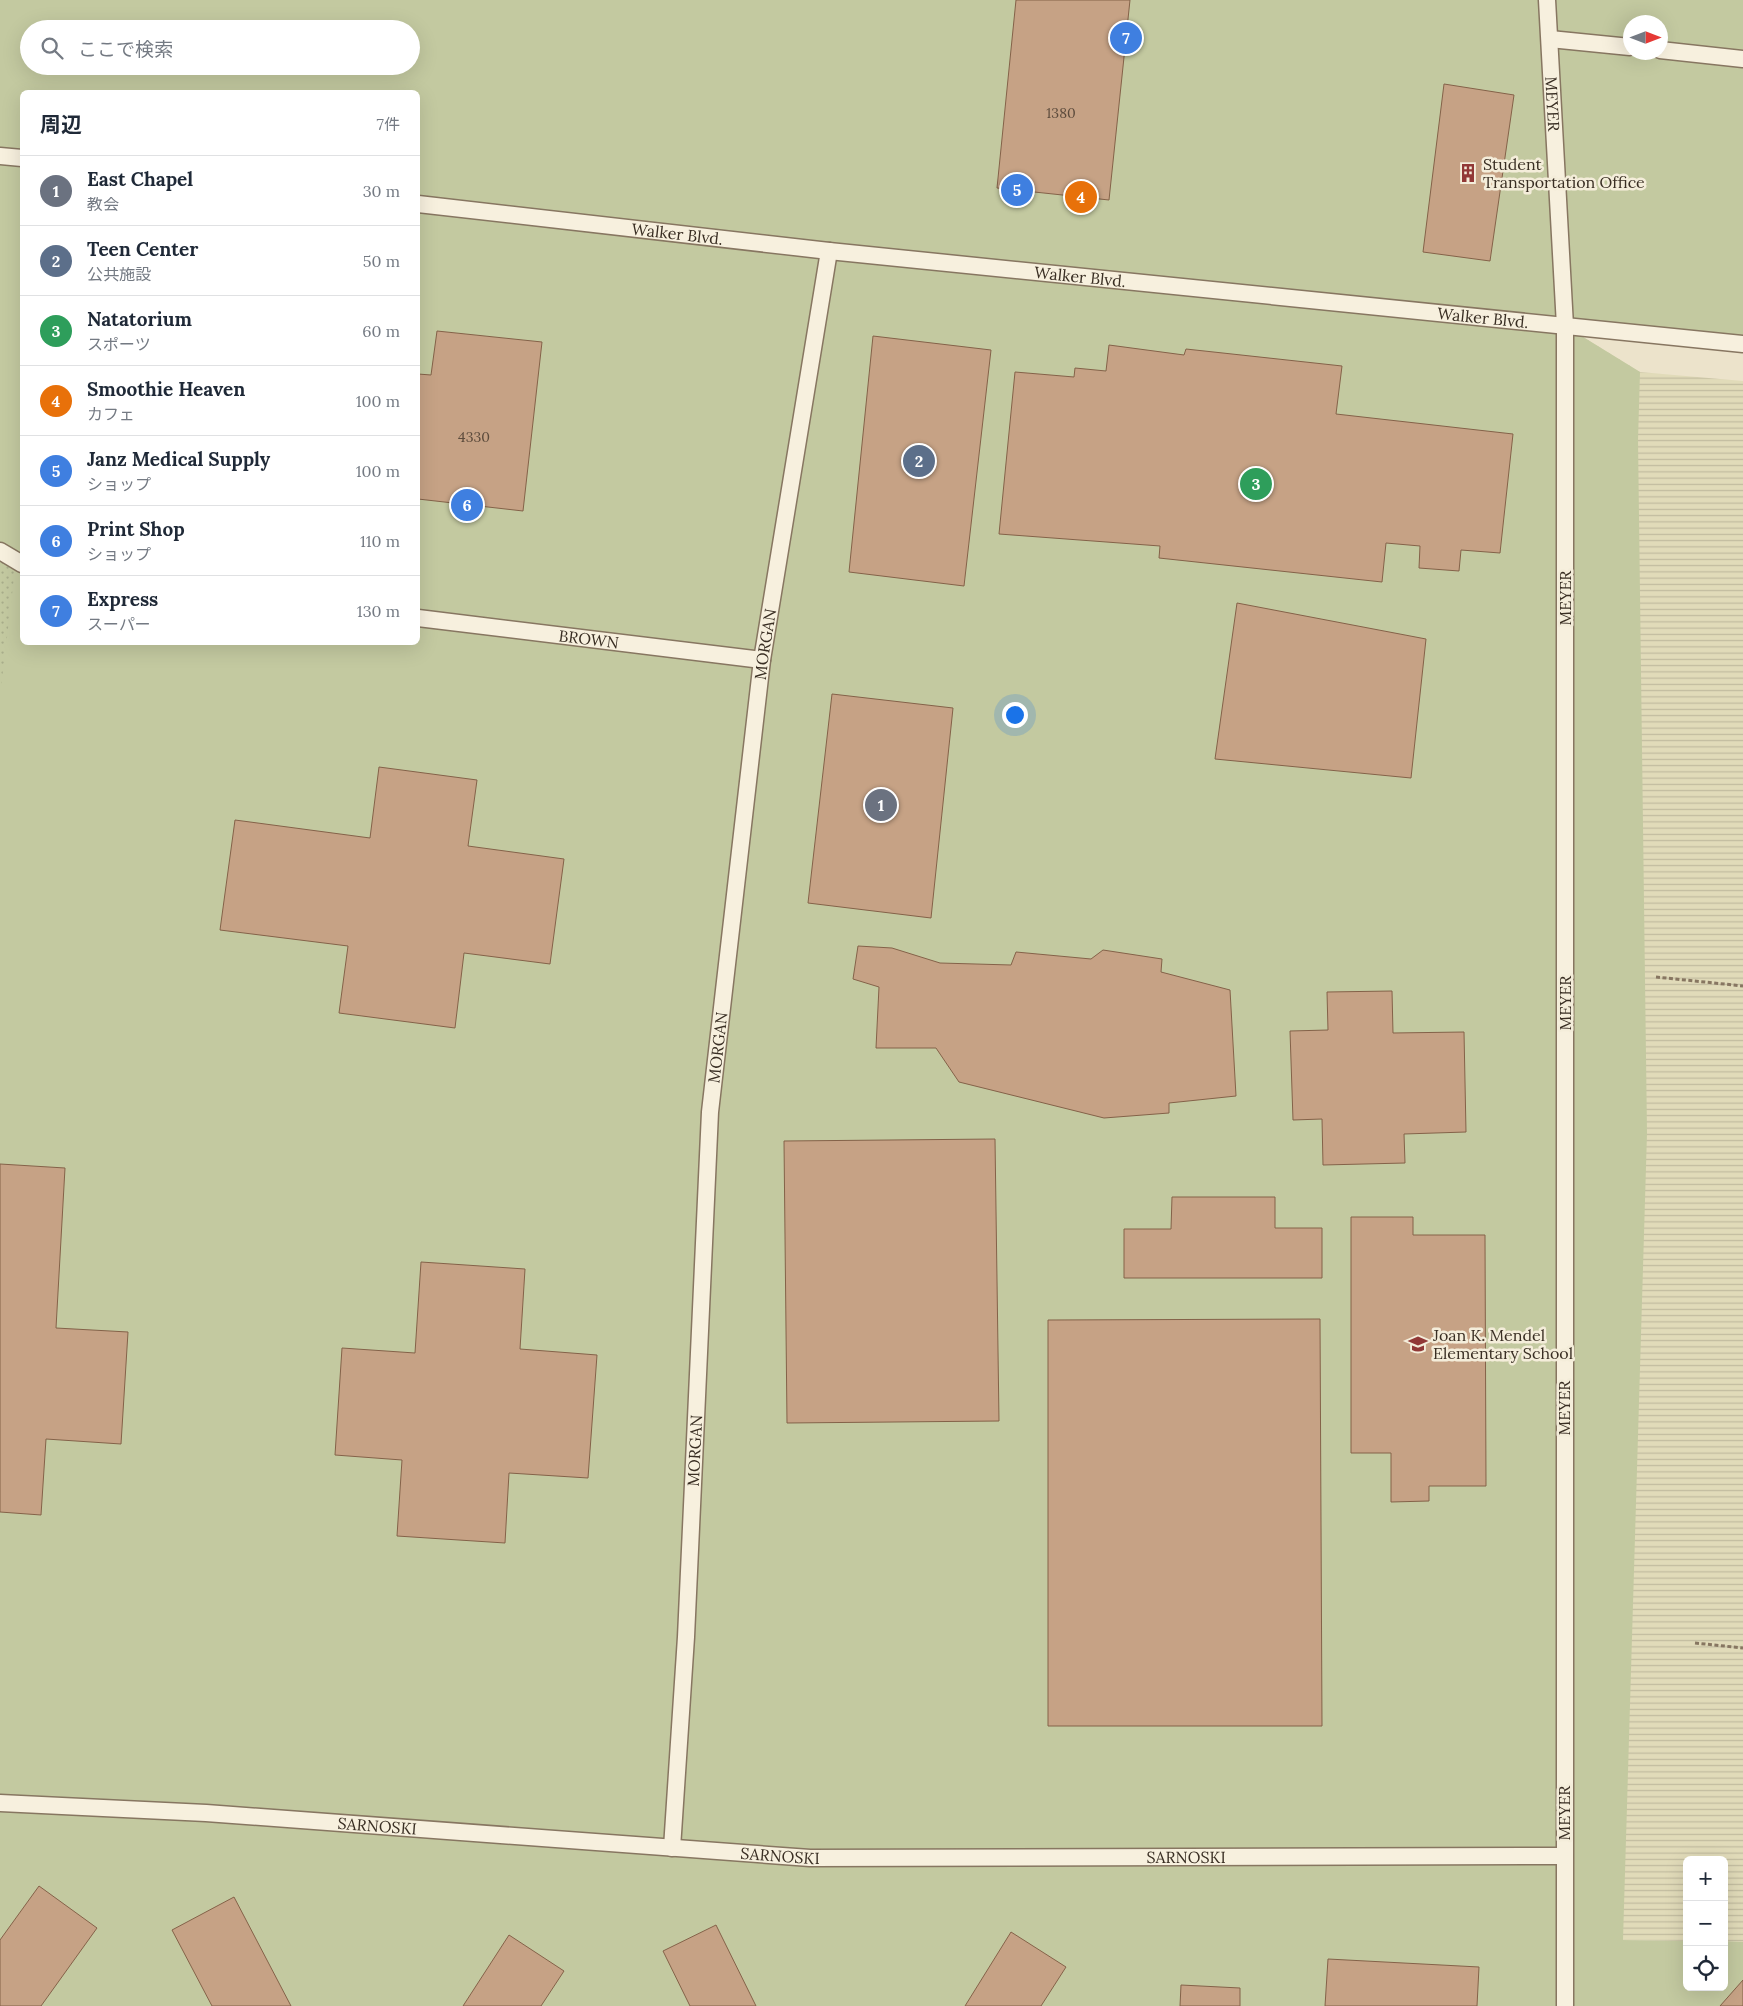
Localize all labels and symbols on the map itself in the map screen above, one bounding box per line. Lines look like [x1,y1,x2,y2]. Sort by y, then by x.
north arrow [1623,15,1668,60]
pin: 7 [1110,19,1142,57]
street label: MEYER [1541,76,1564,133]
house number: 1380 [1046,104,1076,122]
place label: Student Transportation Office [1483,154,1645,192]
building icon: Student Transportation Office [1457,162,1479,184]
pin: 5 [1001,171,1033,209]
pin: 4 [1065,178,1097,216]
street label: Walker Blvd. [631,218,724,249]
street label: Walker Blvd. [1033,262,1127,291]
street label: Walker Blvd. [1436,303,1530,332]
house number: 4330 [458,428,490,446]
pin: 2 [903,442,935,480]
pin: 3 [1240,465,1272,503]
pin: 6 [451,486,483,524]
street label: MEYER [1555,570,1575,625]
street label: MORGAN [750,607,780,681]
street label: BROWN [558,625,620,652]
your location [1002,702,1028,728]
pin: 1 [865,786,897,824]
street label: MEYER [1555,975,1575,1030]
street label: MORGAN [703,1011,731,1084]
place label: Joan K. Mendel Elementary School [1432,1325,1573,1363]
school or university icon: Joan K. Mendel Elementary School [1407,1333,1429,1355]
street label: MEYER [1554,1380,1574,1435]
street label: MORGAN [683,1414,706,1487]
street label: MEYER [1554,1785,1574,1840]
street label: SARNOSKI [337,1813,418,1839]
street label: SARNOSKI [740,1843,820,1868]
street label: SARNOSKI [1146,1847,1226,1867]

